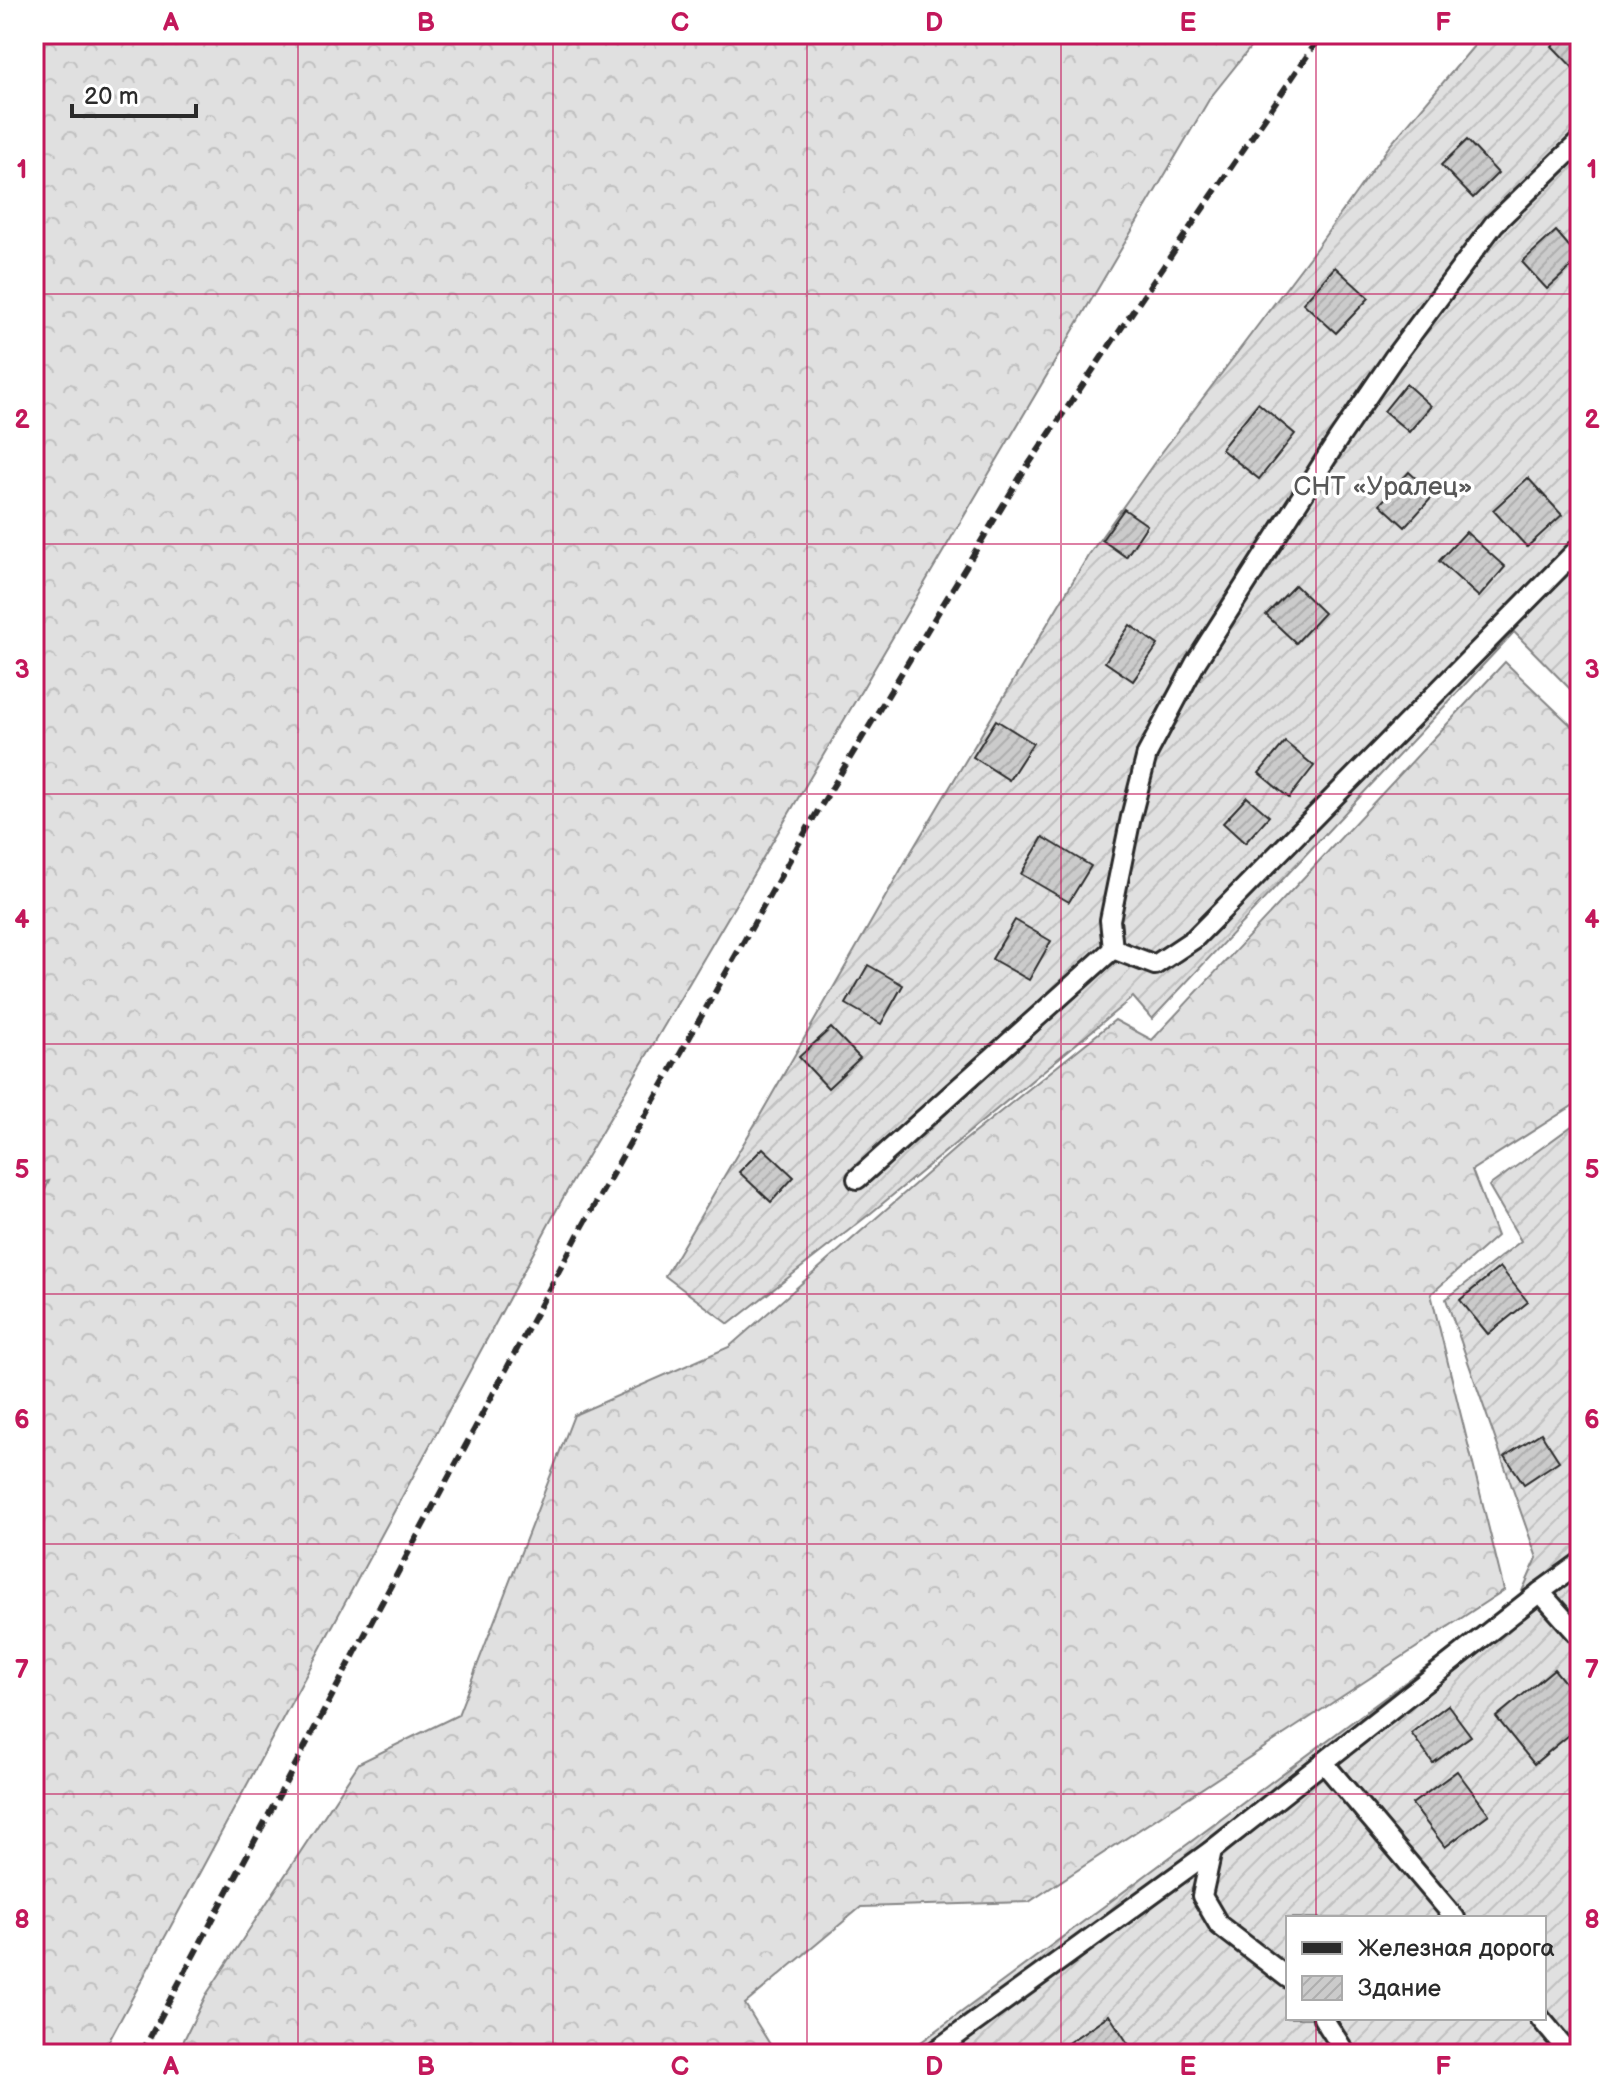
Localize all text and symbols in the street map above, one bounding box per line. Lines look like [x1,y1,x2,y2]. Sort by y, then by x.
text: A [162,8,179,39]
text: B [417,8,435,39]
text: C [671,8,689,39]
text: D [925,8,943,39]
text: E [1180,8,1197,39]
text: F [1435,8,1451,39]
scale bar [72,68,196,118]
text: 20 m [84,82,139,111]
text: 1 [17,155,27,186]
text: 1 [1587,155,1597,186]
text: 2 [14,405,30,436]
text: 2 [1584,405,1600,436]
park label: СНТ «Уралец» [1294,472,1472,503]
text: 3 [14,655,30,686]
text: 3 [1584,655,1600,686]
text: 4 [14,905,30,936]
text: 4 [1584,905,1600,936]
text: 5 [14,1155,30,1186]
text: 5 [1584,1155,1600,1186]
text: 6 [14,1405,30,1436]
text: 6 [1584,1405,1600,1436]
text: 7 [15,1655,29,1686]
text: 7 [1585,1655,1599,1686]
text: 8 [14,1905,30,1936]
text: 8 [1584,1905,1600,1936]
legend [1286,1916,1546,2020]
text: Железная дорога [1358,1934,1555,1963]
text: Здание [1358,1974,1441,2003]
text: A [162,2052,179,2083]
text: B [417,2052,435,2083]
text: C [671,2052,689,2083]
text: D [925,2052,943,2083]
text: E [1180,2052,1197,2083]
text: F [1435,2052,1451,2083]

